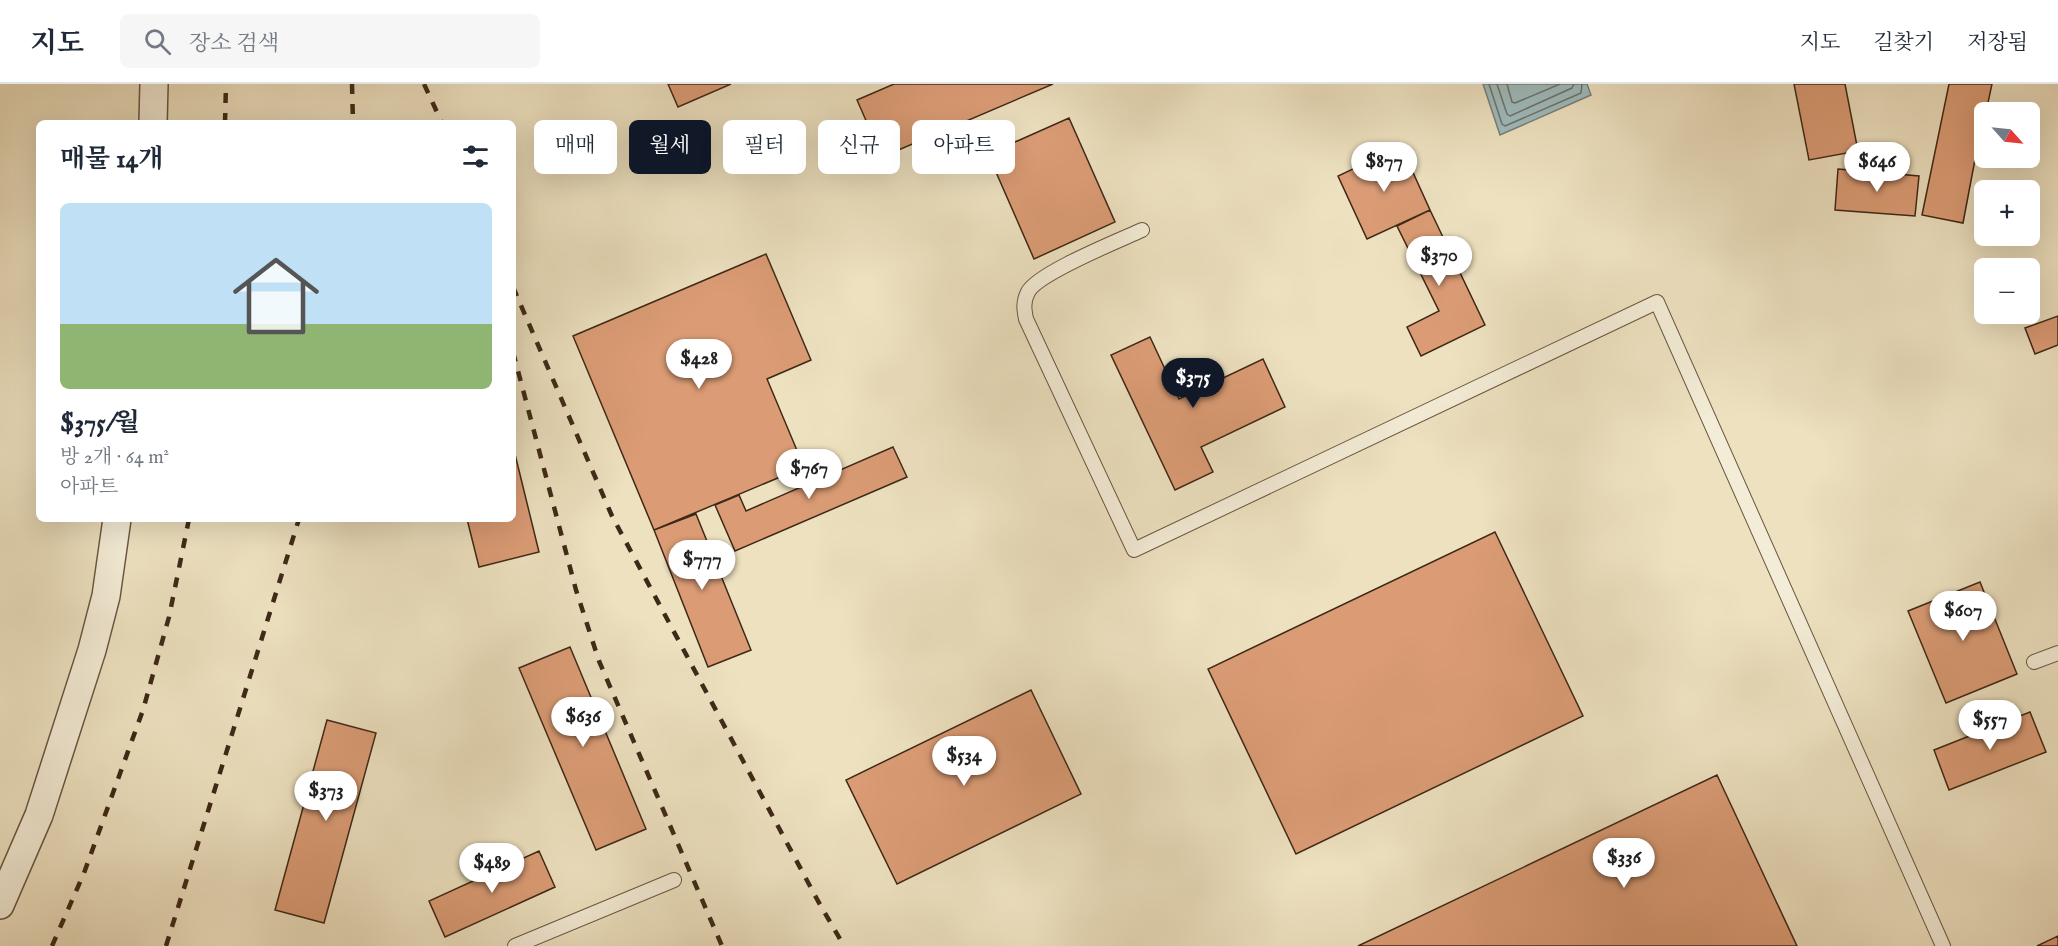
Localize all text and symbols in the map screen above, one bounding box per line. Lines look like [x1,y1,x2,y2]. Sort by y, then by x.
search box [120,14,540,68]
icon: search [141,25,174,58]
text: 지도 [30,27,84,62]
text: 장소 검색 [189,30,279,58]
text: 지도 [1800,30,1840,57]
text: 길찾기 [1873,30,1934,57]
text: 저장됨 [1967,30,2028,57]
north arrow [1974,102,2040,168]
map controls [1974,102,2040,324]
chip: 매매 [534,120,617,174]
chip: 월세 [629,120,711,174]
chip: 필터 [723,120,806,174]
chip: 신규 [818,120,900,174]
chip: 아파트 [912,120,1015,174]
icon: filters [459,140,492,173]
pin: $877 [1348,142,1420,193]
pin: $646 [1841,142,1913,193]
text: 매물 14개 [60,143,163,176]
text: $877 [1365,149,1403,174]
text: $646 [1858,149,1896,174]
button: + [1974,180,2040,246]
pin: $370 [1403,236,1475,287]
icon: home [222,242,330,350]
text: $370 [1420,243,1458,268]
button: − [1974,258,2040,324]
pin: $428 [663,339,735,390]
text: $428 [680,346,718,371]
pin: $375 [1157,358,1229,409]
text: $375 [1175,365,1211,390]
text: $375/월 [60,407,140,440]
text: 방 2개 · 64 m² [60,445,169,470]
pin: $767 [773,449,845,500]
text: $767 [790,456,828,481]
text: 아파트 [60,475,118,500]
pin: $777 [666,540,738,591]
text: $777 [682,547,722,572]
pin: $607 [1927,591,1999,642]
text: $607 [1944,598,1982,623]
pin: $636 [547,697,619,748]
pin: $557 [1954,700,2026,751]
text: $636 [565,704,601,729]
text: $557 [1973,707,2007,732]
pin: $534 [928,736,1000,787]
text: $534 [946,743,982,768]
pin: $373 [290,771,362,822]
text: $373 [308,778,344,803]
pin: $336 [1588,838,1660,889]
pin: $489 [456,843,528,894]
text: $336 [1607,845,1641,870]
text: $489 [473,850,511,875]

